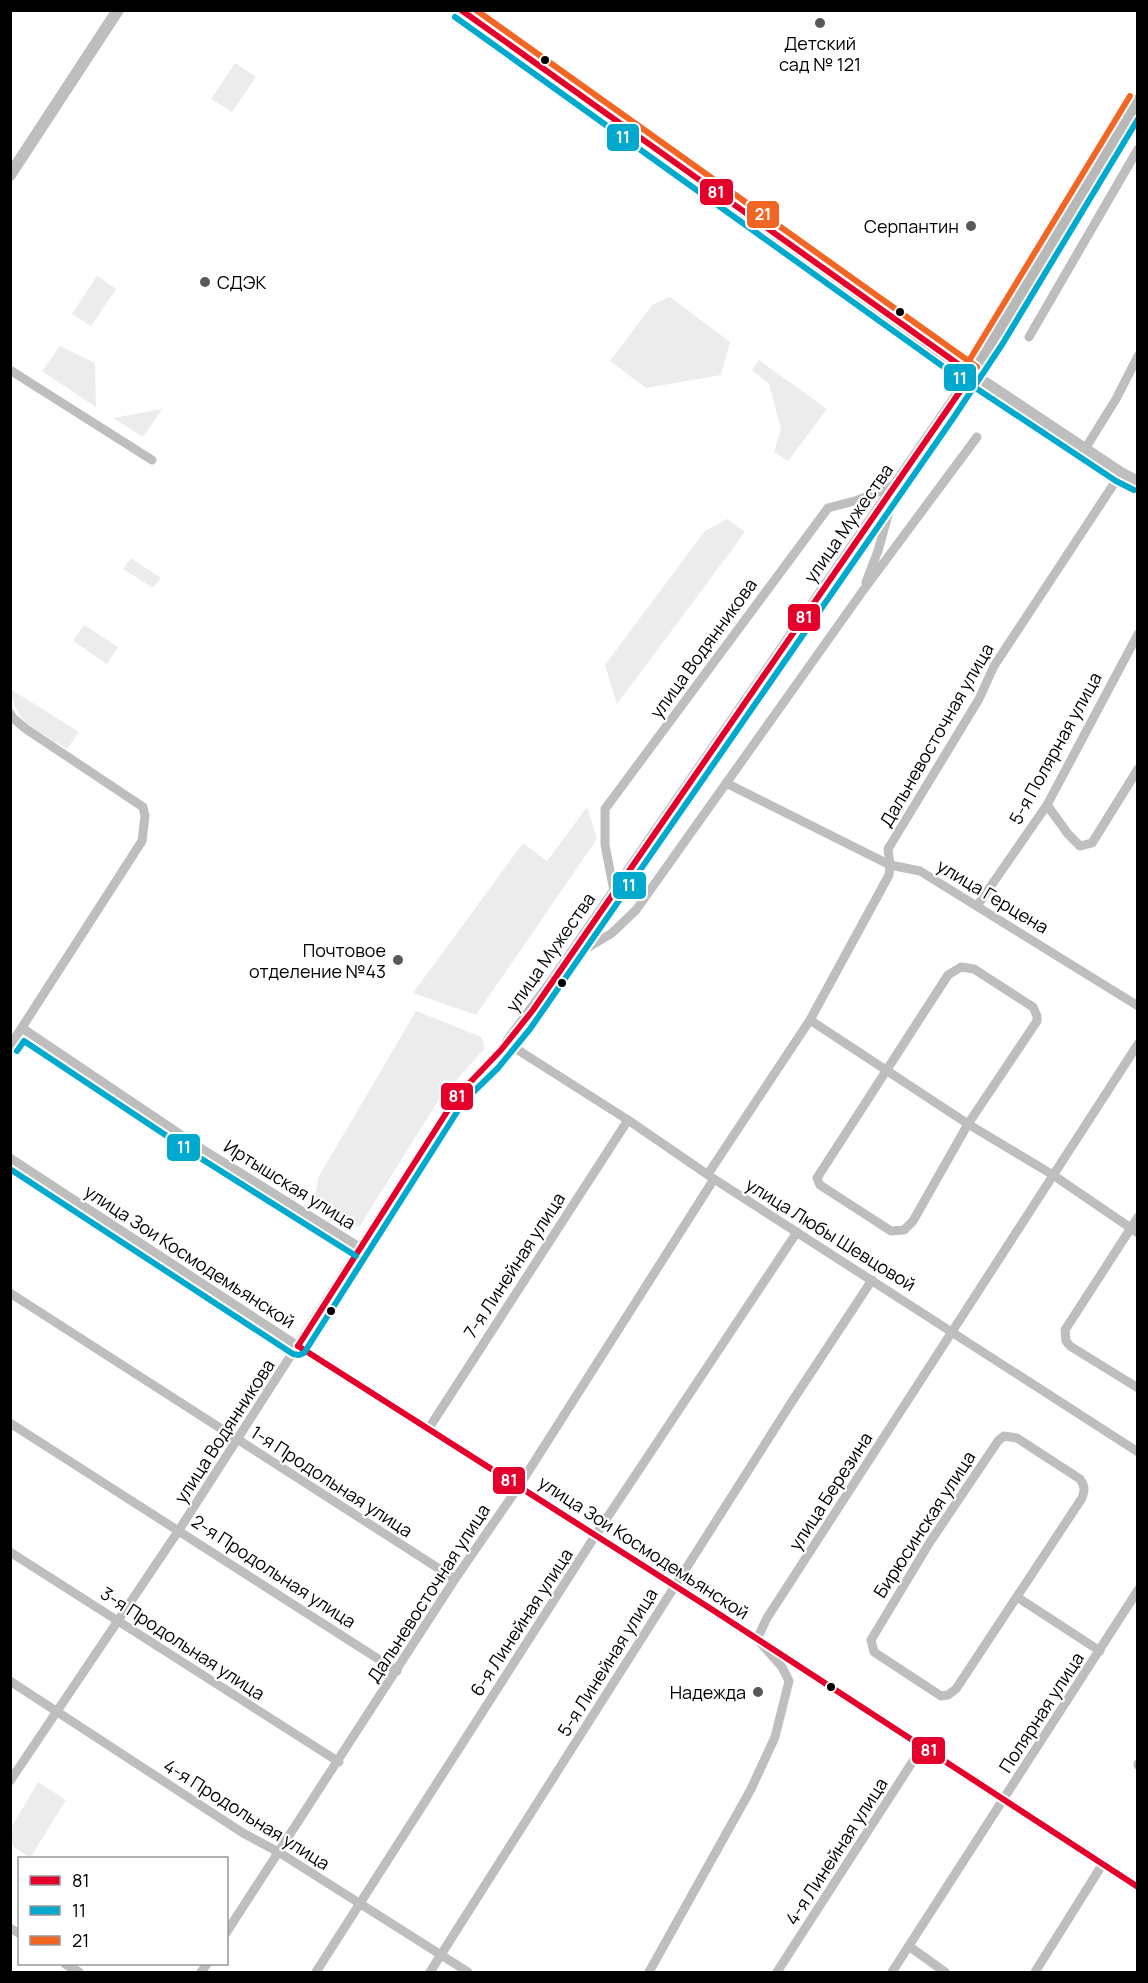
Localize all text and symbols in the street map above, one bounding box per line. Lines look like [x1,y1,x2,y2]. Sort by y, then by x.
marker: Детский сад № 121 [813,16,827,30]
place label: Детский сад № 121 [779,31,861,76]
unlabelled marker [539,54,551,66]
line badge: 11 [606,123,640,152]
text: 11 [616,126,630,148]
line badge: 81 [699,178,734,206]
text: 81 [708,181,724,203]
line badge: 21 [746,200,780,229]
text: 21 [755,203,771,225]
place label: Серпантин [864,214,959,238]
marker: Серпантин [964,219,978,233]
place label: СДЭК [217,270,266,294]
marker: СДЭК [198,275,212,289]
unlabelled marker [894,306,906,318]
line badge: 11 [943,363,977,392]
text: 11 [953,367,967,389]
street label: улица Мужества [798,459,898,587]
street label: улица Водянникова [644,573,762,723]
line badge: 81 [787,603,821,632]
text: 81 [796,606,812,628]
street label: Дальневосточная улица [873,639,999,831]
street label: 5-я Полярная улица [1003,668,1107,828]
street label: улица Герцена [933,853,1053,939]
line badge: 11 [612,871,647,900]
text: 11 [622,874,636,896]
street label: улица Мужества [500,888,600,1016]
place label: Почтовое отделение №43 [249,938,386,983]
marker: Почтовое отделение №43 [391,953,405,967]
unlabelled marker [556,977,568,989]
line badge: 81 [440,1082,474,1111]
text: 81 [449,1085,465,1107]
line badge: 11 [166,1133,201,1162]
street label: Иртышская улица [220,1134,360,1234]
text: 11 [177,1136,191,1158]
street label: улица Любы Шевцовой [741,1172,921,1296]
street label: улица Зои Космодемьянской [80,1179,300,1333]
street label: 7-я Линейная улица [458,1188,570,1342]
unlabelled marker [325,1305,337,1317]
street label: улица Водянникова [168,1354,280,1508]
street label: 1-я Продольная улица [247,1420,417,1542]
street label: улица Березина [783,1427,877,1555]
street label: Бирюсинская улица [868,1446,980,1602]
line badge: 81 [492,1466,526,1495]
text: 81 [501,1469,517,1491]
street label: улица Зои Космодемьянской [534,1470,754,1624]
street label: Дальневосточная улица [361,1499,495,1687]
street label: 2-я Продольная улица [187,1509,361,1633]
street label: 6-я Линейная улица [464,1544,578,1700]
street label: 3-я Продольная улица [96,1581,270,1705]
street label: 5-я Линейная улица [552,1583,662,1741]
street label: Полярная улица [993,1647,1089,1777]
place label: Надежда [670,1680,746,1704]
unlabelled marker [825,1681,837,1693]
marker: Надежда [751,1685,765,1699]
line badge: 81 [911,1736,946,1765]
text: 81 [921,1739,937,1761]
street label: 4-я Продольная улица [159,1753,335,1875]
street label: 4-я Линейная улица [779,1773,893,1929]
legend [18,1857,228,1965]
text: 81 [72,1868,89,1892]
text: 11 [72,1898,86,1922]
text: 21 [72,1928,89,1952]

